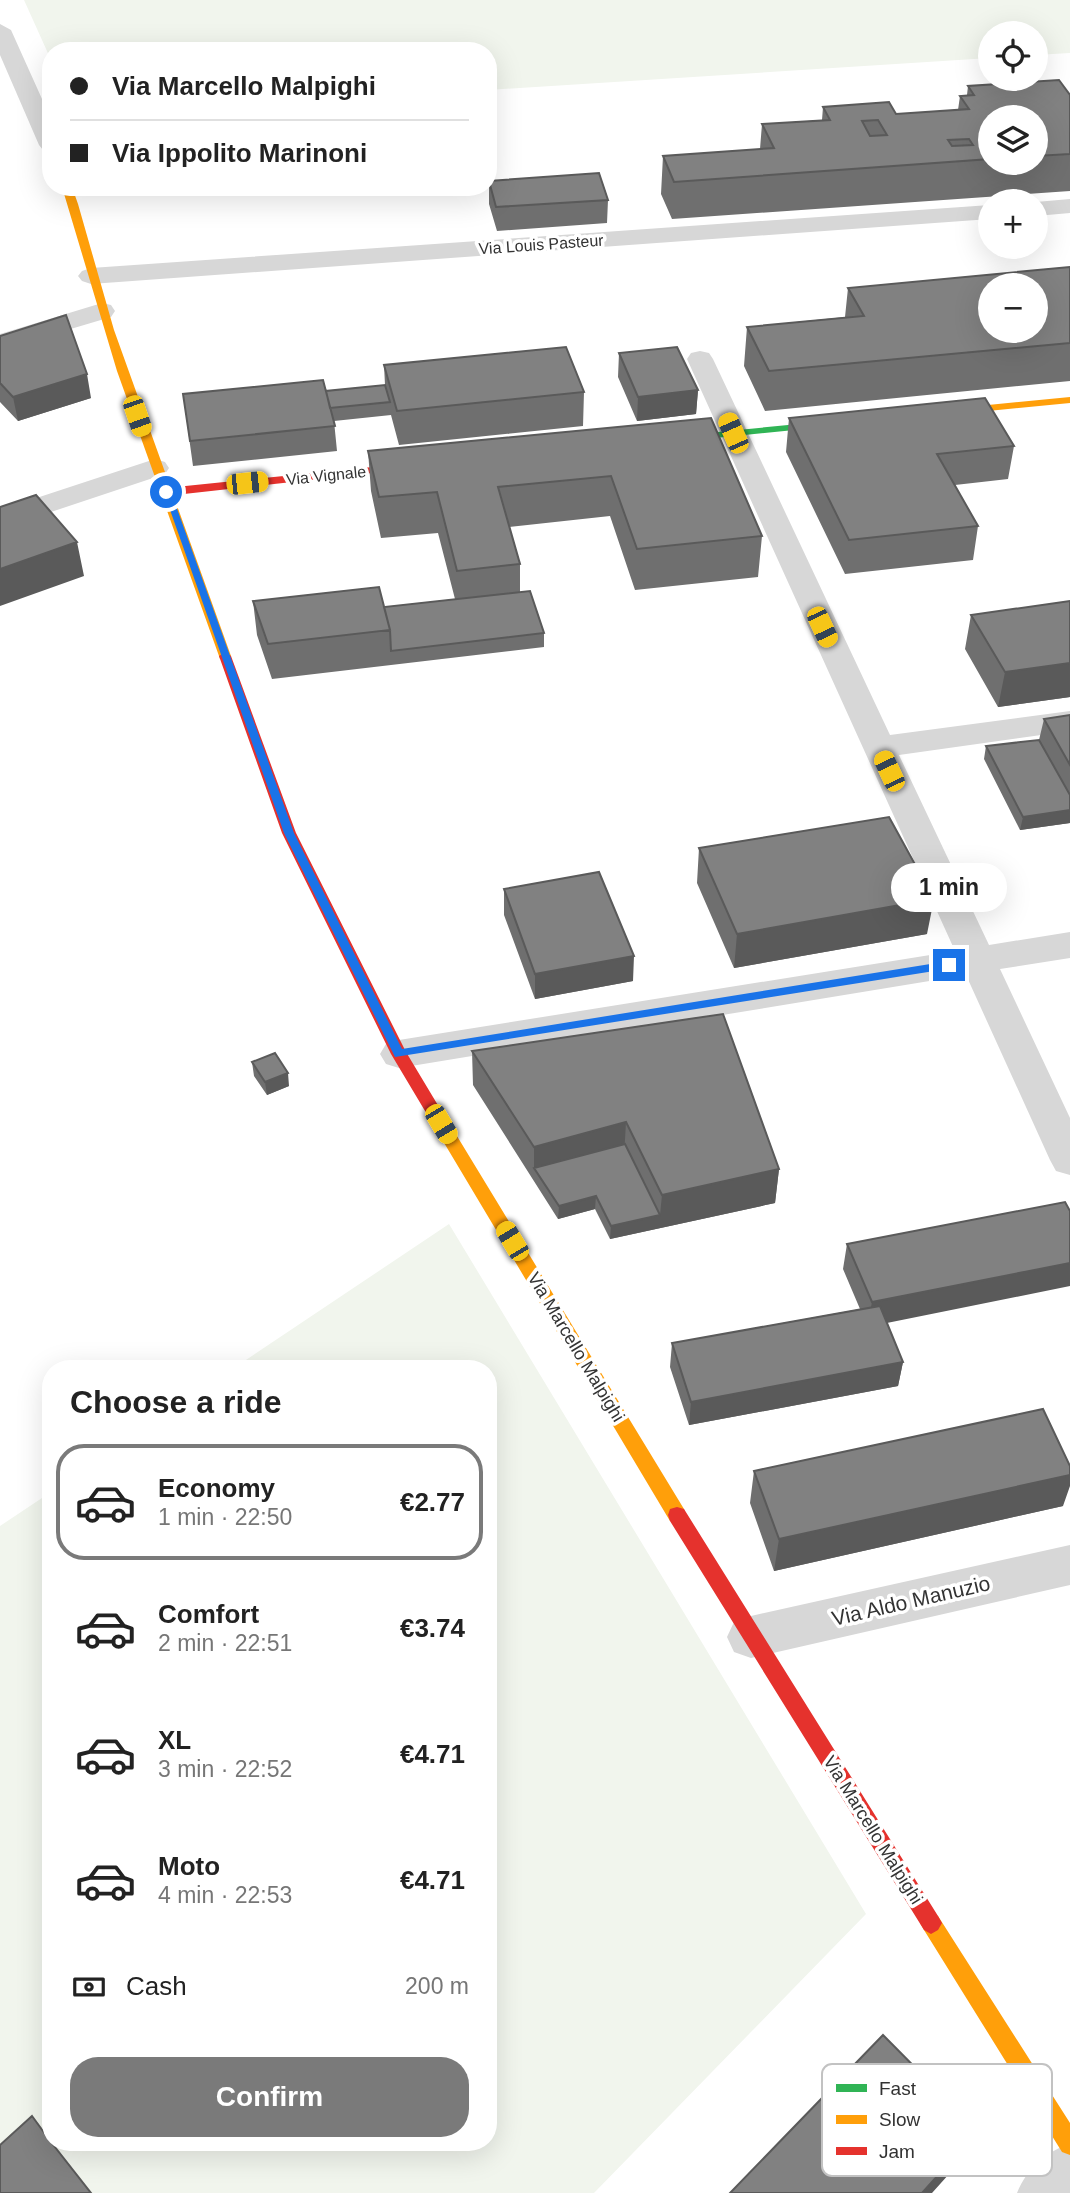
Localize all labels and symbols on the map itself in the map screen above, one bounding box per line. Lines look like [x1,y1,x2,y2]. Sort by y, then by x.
street label: Via Louis Pasteur [478,232,605,257]
car [121,393,154,439]
car [715,410,752,456]
street label: Via Vignale [285,463,367,488]
car [226,470,269,496]
route start [150,476,182,508]
car [804,604,841,650]
car [871,748,908,794]
callout: 1 min [891,864,1007,912]
route end [933,949,965,981]
car [422,1101,461,1147]
car [493,1218,532,1264]
street label: Via Marcello Malpighi [523,1269,629,1425]
street label: Via Aldo Manuzio [829,1571,992,1630]
street label: Via Marcello Malpighi [819,1752,927,1908]
legend [822,2064,1052,2176]
text: Fast [879,2078,917,2099]
text: Slow [879,2109,920,2130]
text: Jam [879,2141,915,2162]

